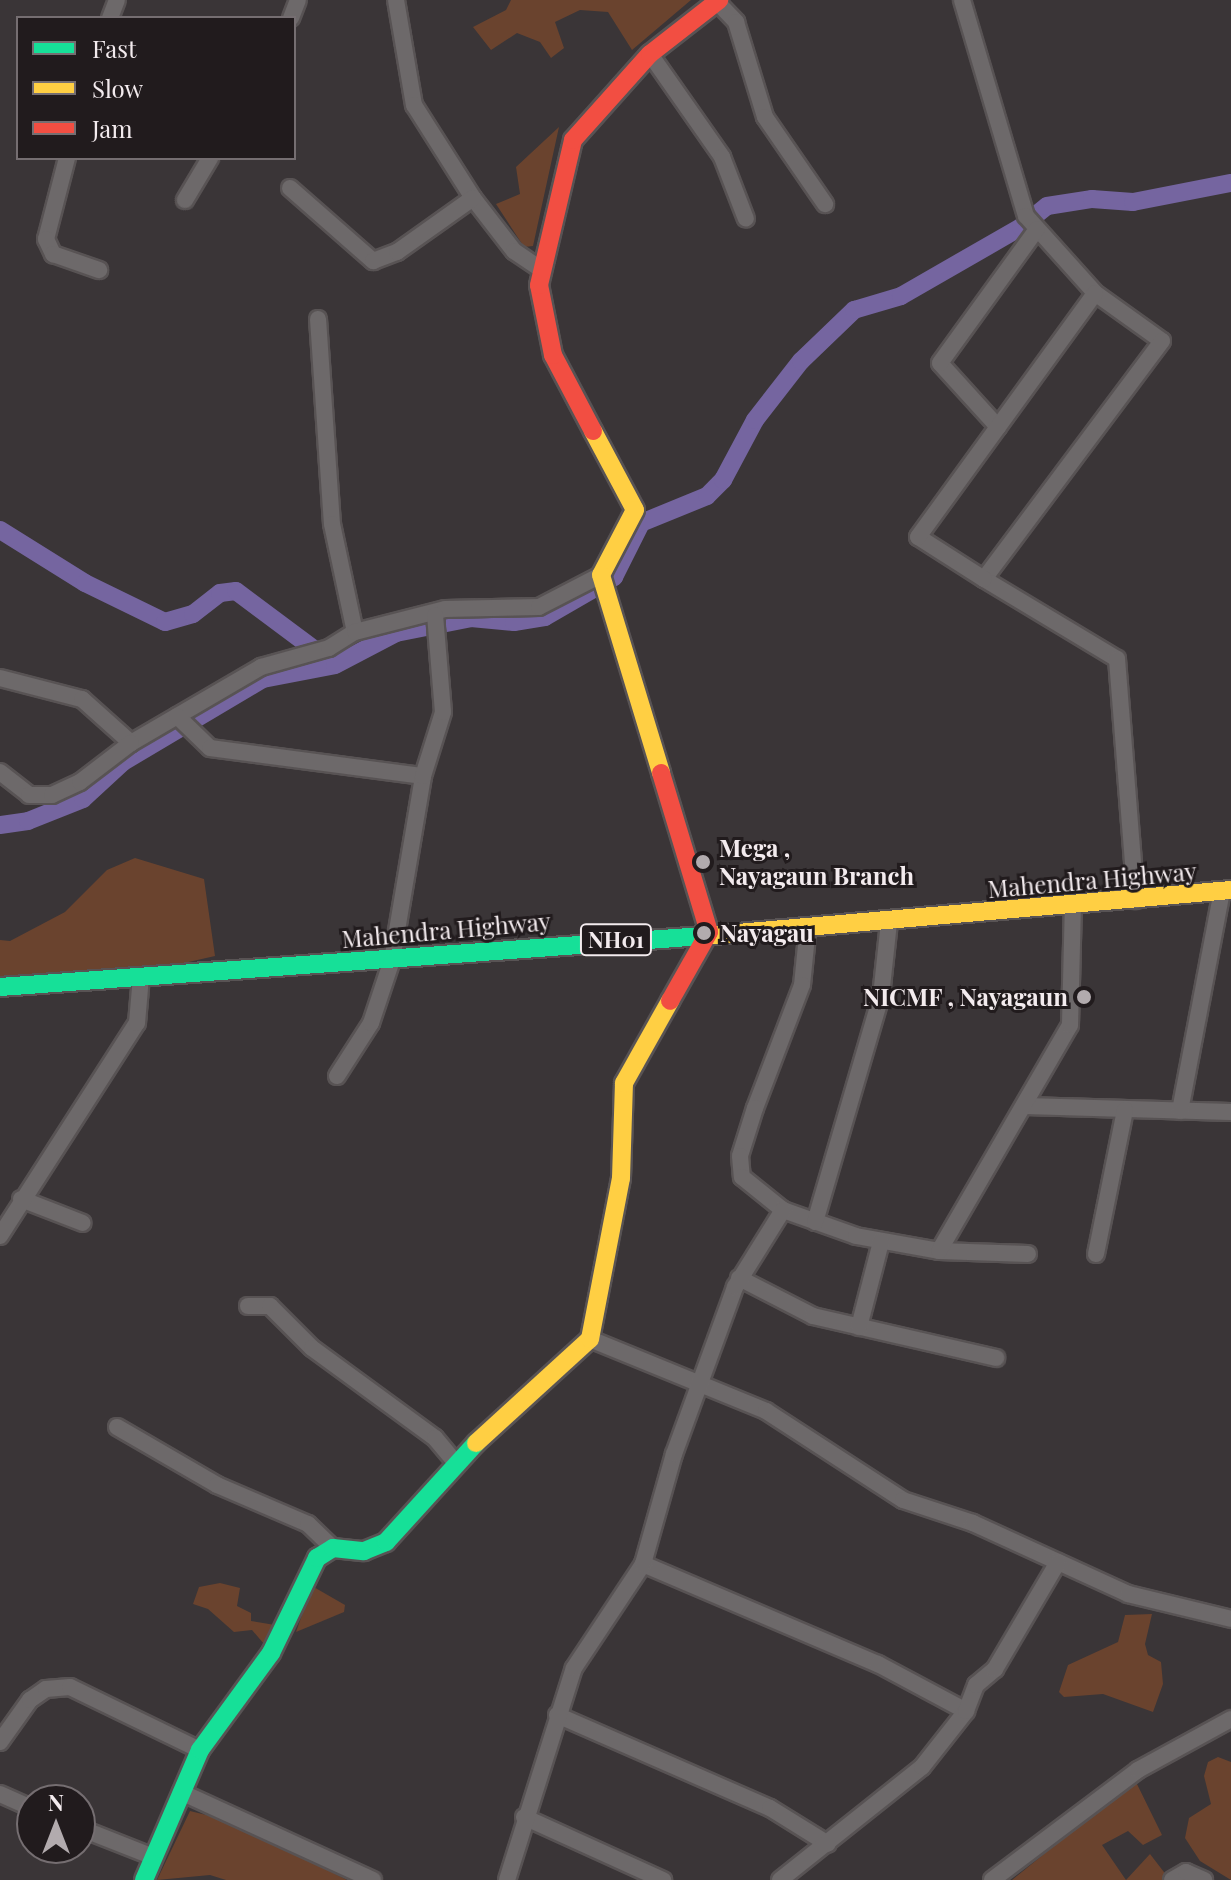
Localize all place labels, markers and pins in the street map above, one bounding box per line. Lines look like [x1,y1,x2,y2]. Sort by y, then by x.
place label: Mega , Nayagaun Branch [719,834,914,890]
marker: Mega , Nayagaun Branch [694,853,712,871]
place label: Nayagau [720,919,814,947]
marker: Nayagau [695,924,713,942]
place label: NICMF , Nayagaun [862,983,1068,1011]
marker: NICMF , Nayagaun [1075,988,1093,1006]

